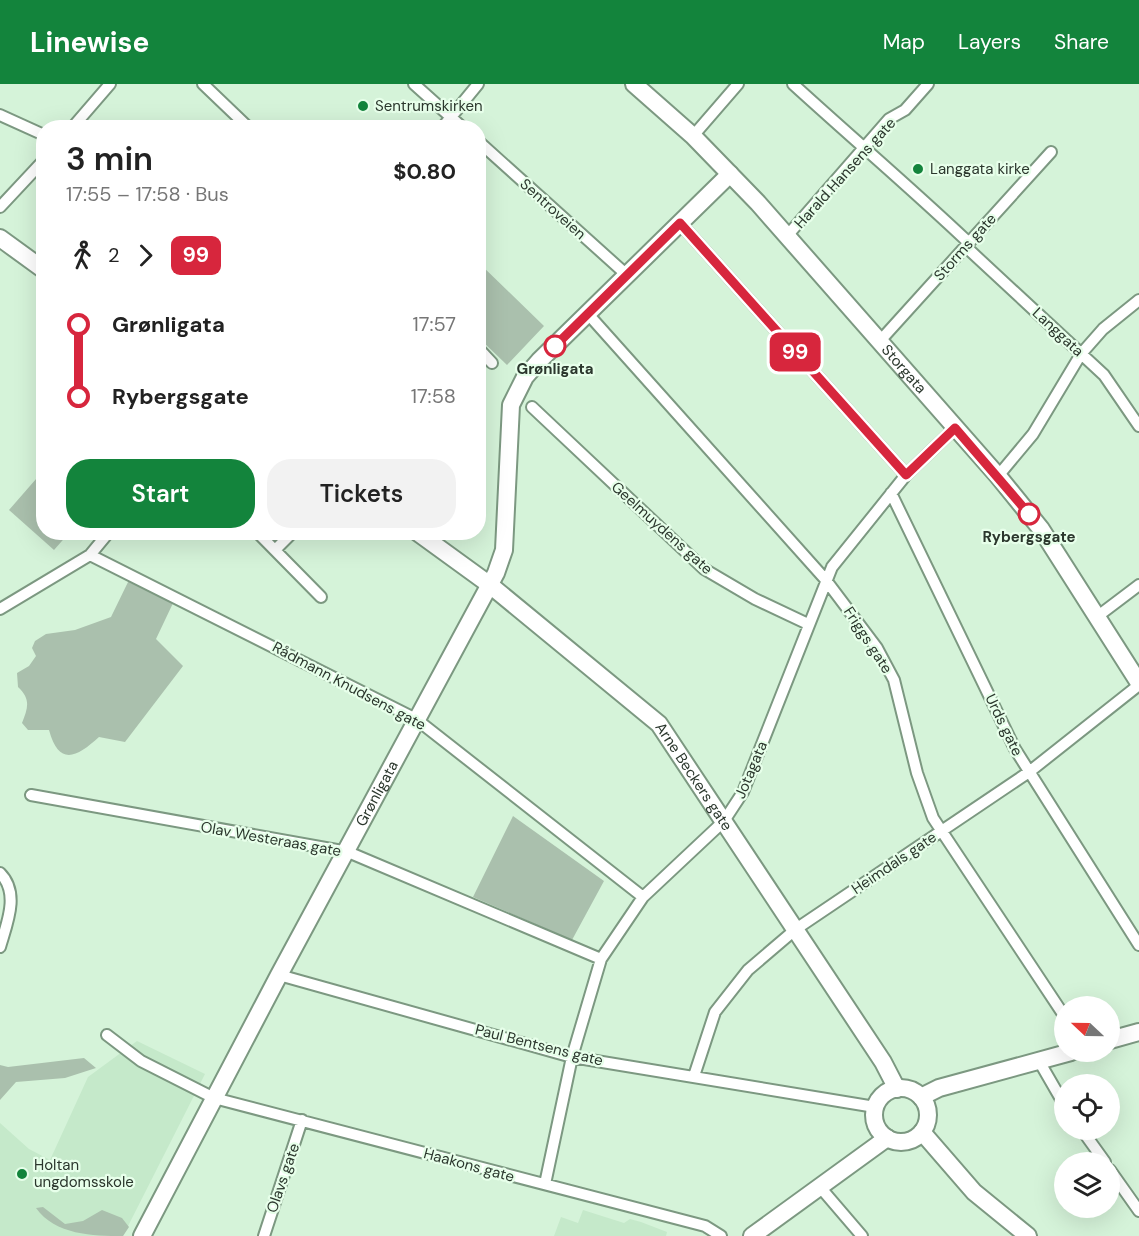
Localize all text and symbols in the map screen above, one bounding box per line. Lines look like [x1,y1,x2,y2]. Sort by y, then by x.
text: Linewise [30,24,149,61]
text: Map [883,28,925,56]
text: Layers [958,28,1021,56]
text: Share [1054,28,1109,56]
place label: Sentrumskirken [375,96,483,116]
marker: Sentrumskirken [356,99,370,113]
street label: Harald Hansens gate [790,113,900,233]
text: 3 min [66,137,153,180]
text: $0.80 [393,157,456,186]
place label: Langgata kirke [930,159,1030,179]
marker: Langgata kirke [911,162,925,176]
street label: Sentroveien [516,174,590,244]
text: 17:55 – 17:58 · Bus [66,181,229,207]
street label: Storms gate [929,209,1001,285]
icon: walk [66,239,99,272]
icon: forward [129,239,162,272]
text: 99 [183,241,209,269]
text: 2 [108,242,120,268]
street label: Langgata [1028,303,1088,361]
text: Grønligata [112,310,225,339]
text: 17:57 [413,311,456,337]
line badge: 99 [768,332,822,372]
marker: Grønligata [544,335,566,357]
text: 99 [782,338,808,366]
street label: Storgata [877,340,931,398]
place label: Grønligata [517,359,593,379]
text: Rybergsgate [112,382,249,411]
text: 17:58 [411,383,456,409]
button: Start [66,459,255,528]
button: Tickets [267,459,456,528]
street label: Geelmuydens gate [607,477,717,579]
marker: Rybergsgate [1018,503,1040,525]
place label: Rybergsgate [982,527,1076,547]
street label: Friggs gate [839,603,897,677]
street label: Rådmann Knudsens gate [269,637,429,735]
street label: Urds gate [980,691,1028,759]
street label: Arne Beckers gate [651,718,737,835]
street label: Jotagata [730,738,772,802]
street label: Grønligata [351,757,403,830]
street label: Olav Westeraas gate [199,817,343,861]
street label: Heimdals gate [848,827,940,899]
north arrow [1054,996,1120,1062]
map controls [1054,996,1120,1218]
street label: Paul Bentsens gate [473,1019,605,1071]
button: locate [1054,1074,1120,1140]
street label: Olavs gate [262,1141,304,1215]
street label: Haakons gate [421,1143,517,1187]
button: layers [1054,1152,1120,1218]
place label: Holtan ungdomsskole [34,1155,134,1192]
marker: Holtan ungdomsskole [15,1167,29,1181]

